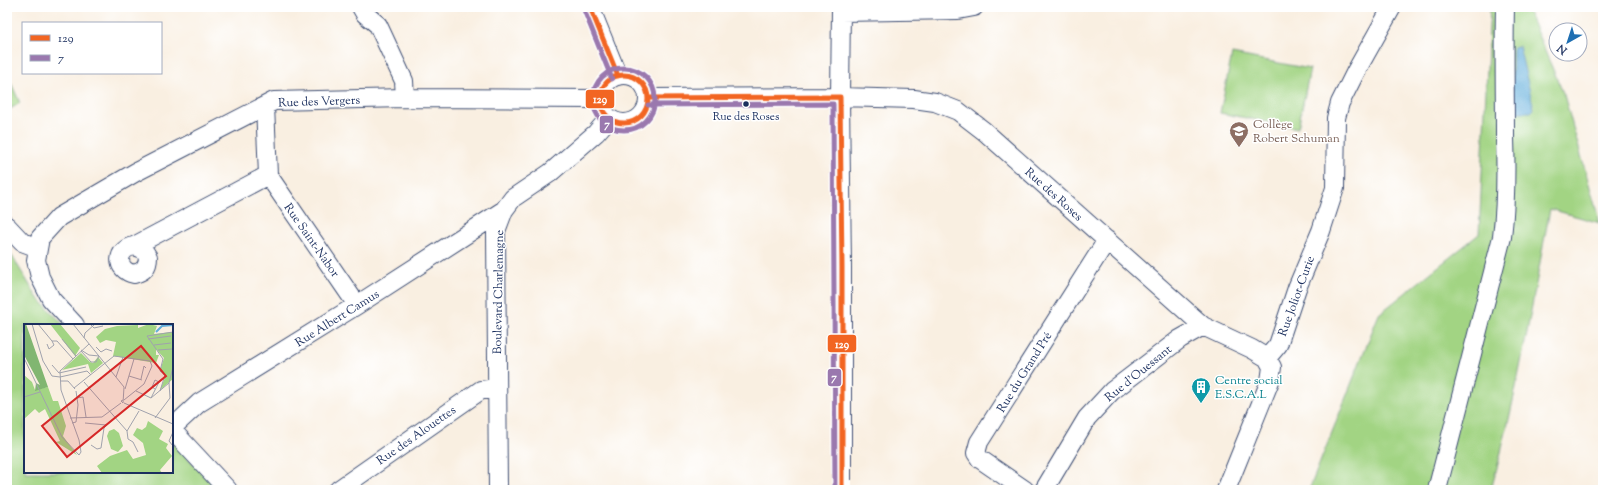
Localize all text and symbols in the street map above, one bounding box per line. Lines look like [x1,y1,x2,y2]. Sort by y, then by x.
legend [22,22,162,74]
north arrow [1548,22,1588,62]
text: 129 [58,30,74,48]
text: N [1554,40,1572,59]
text: 7 [58,50,64,68]
line badge: 129 [585,89,615,109]
street label: Rue des Vergers [278,92,361,112]
text: 129 [592,92,608,108]
marker: Rue des Roses [741,99,751,109]
place label: Rue des Roses [713,109,779,125]
line badge: 7 [599,115,614,134]
place label: Collège Robert Schuman [1253,116,1340,148]
text: 7 [604,117,610,133]
school or university icon: Collège Robert Schuman [1228,120,1250,148]
street label: Rue des Roses [1020,164,1087,226]
street label: Rue Saint-Nabor [279,200,344,282]
street label: Boulevard Charlemagne [489,229,509,354]
street label: Rue Joliot-Curie [1274,253,1320,339]
street label: Rue Albert Camus [292,286,383,352]
inset map [24,324,173,473]
street label: Rue du Grand Pré [993,328,1057,416]
line badge: 129 [827,334,857,353]
text: 129 [834,337,850,353]
street label: Rue d'Ouessant [1101,341,1176,407]
line badge: 7 [827,368,842,387]
text: 7 [831,370,837,386]
place label: Centre social E.S.C.A.L [1215,372,1283,404]
building icon: Centre social E.S.C.A.L [1190,376,1212,404]
street label: Rue des Alouettes [373,402,460,470]

